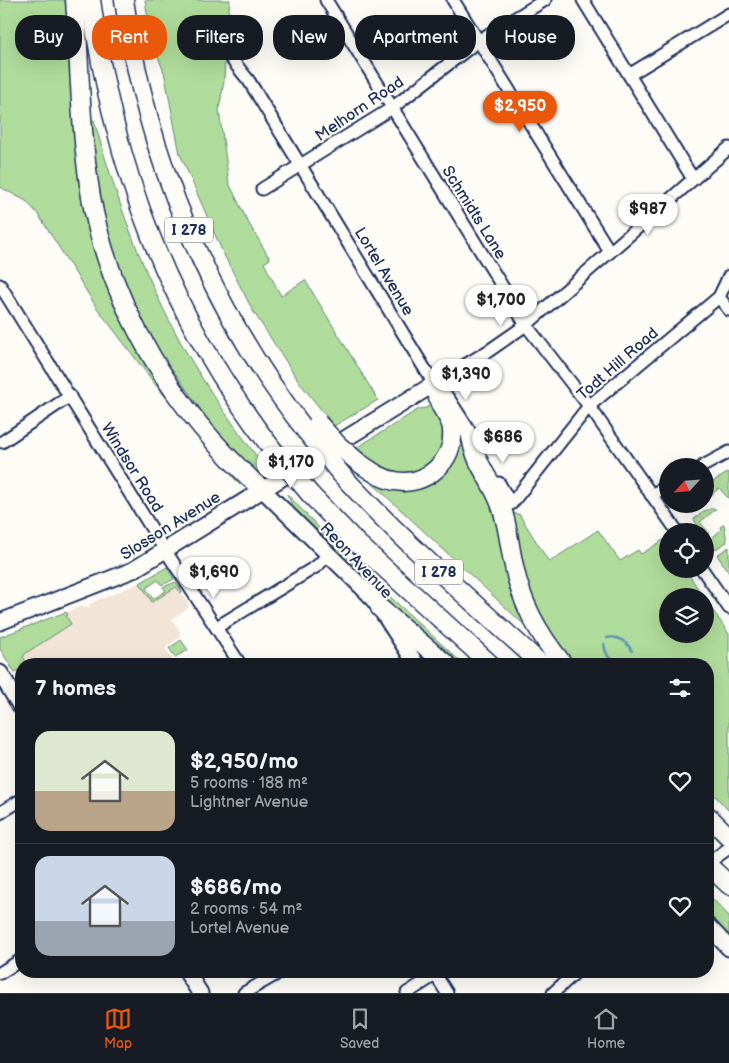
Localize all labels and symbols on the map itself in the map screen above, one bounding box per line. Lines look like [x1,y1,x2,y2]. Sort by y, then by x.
street label: Melhorn Road [312,73,408,146]
pin: $2,950 [479,90,561,133]
street label: Schmidts Lane [437,163,510,263]
pin: $987 [618,194,678,236]
road number: I 278 [165,218,213,242]
street label: Lortel Avenue [350,224,418,320]
pin: $1,700 [460,284,542,327]
street label: Todt Hill Road [574,324,662,404]
pin: $1,390 [425,358,507,401]
street label: Windsor Road [97,420,167,516]
pin: $686 [473,422,533,464]
pin: $1,170 [250,446,332,489]
north arrow [659,458,714,512]
street label: Slosson Avenue [117,488,225,565]
street label: Reon Avenue [316,519,396,603]
pin: $1,690 [173,556,255,599]
road number: I 278 [415,560,463,584]

